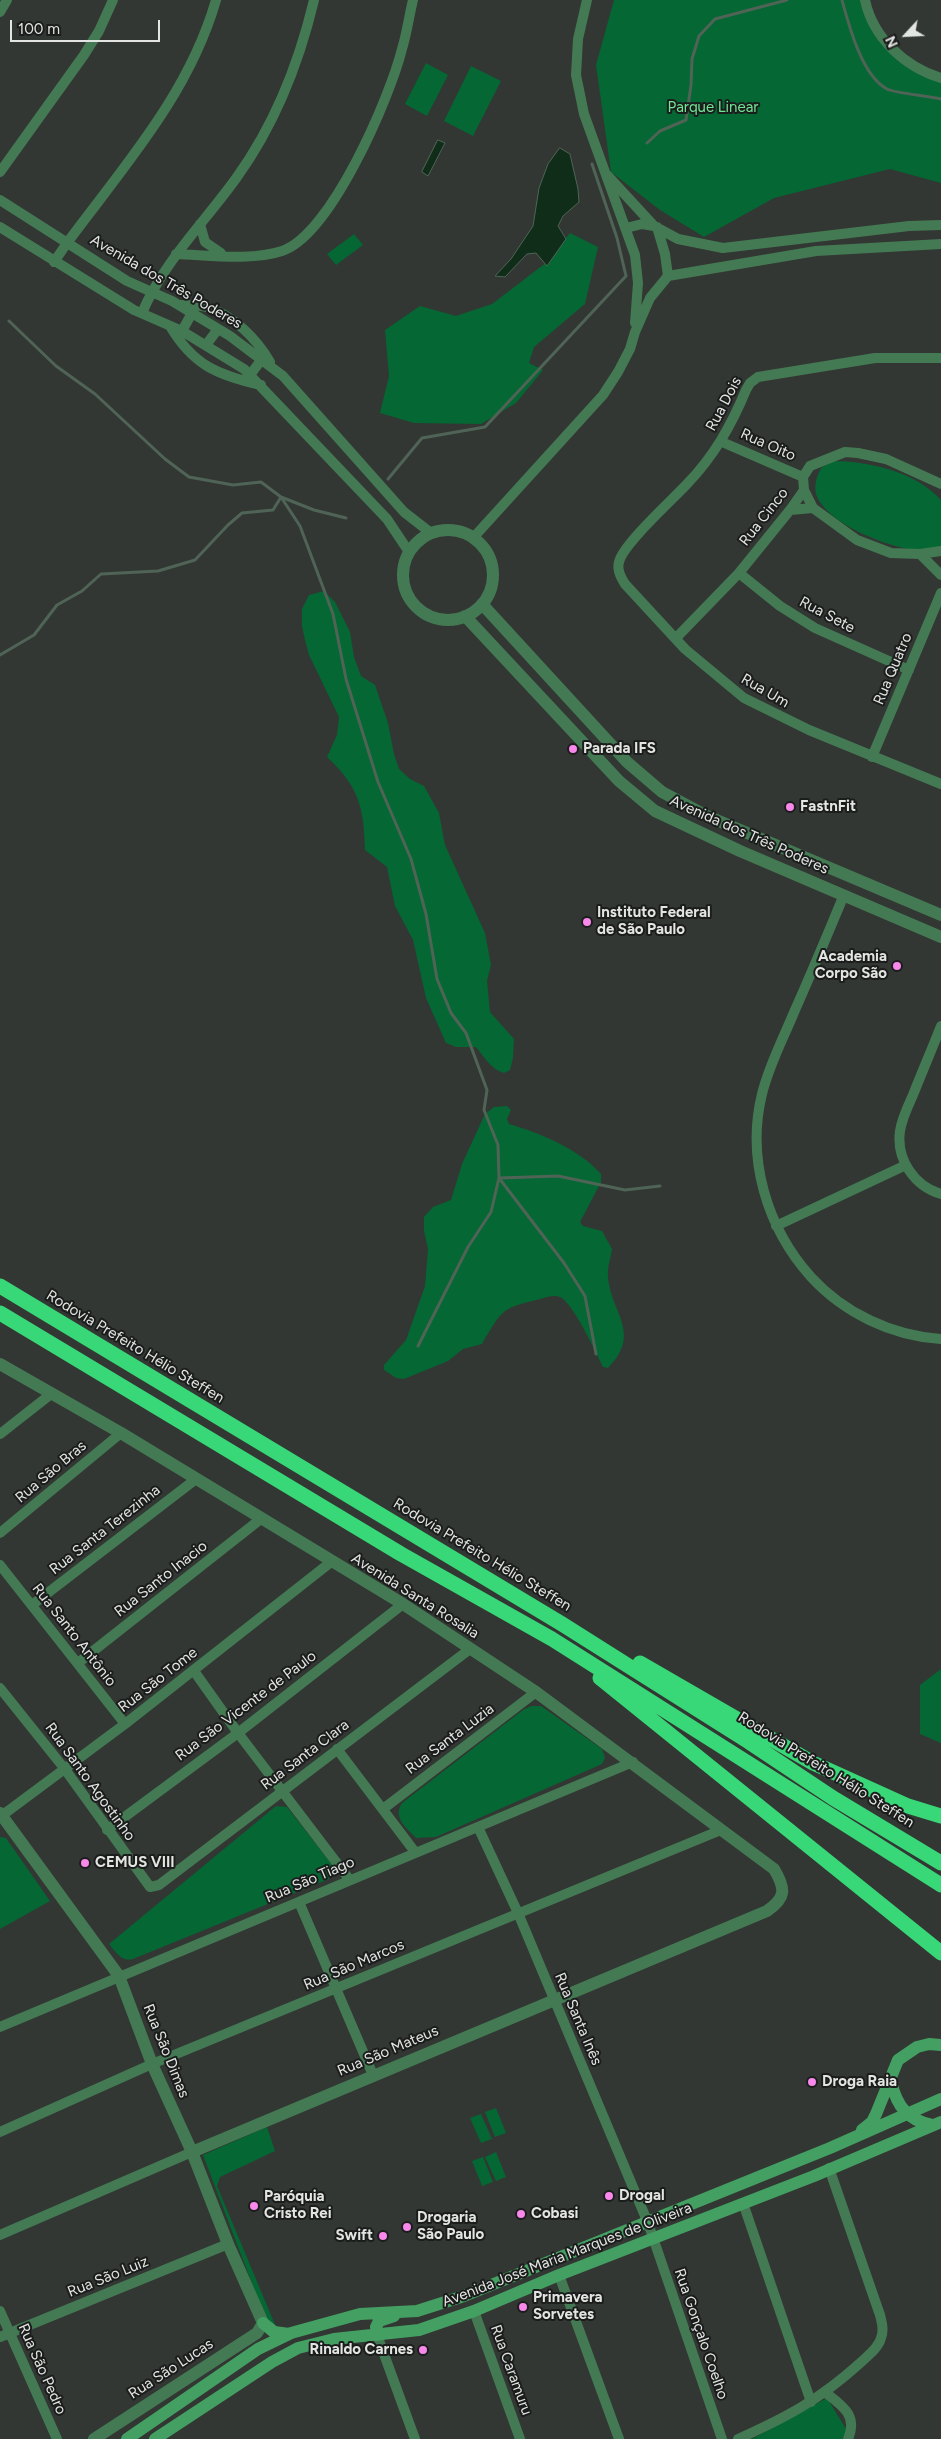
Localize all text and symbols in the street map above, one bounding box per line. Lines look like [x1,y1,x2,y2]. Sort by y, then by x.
scale bar [12,10,162,42]
north arrow [881,10,931,60]
text: 100 m [18,20,60,38]
text: N [882,33,902,50]
park label: Parque Linear [668,99,758,117]
street label: Avenida dos Três Poderes [87,231,245,333]
street label: Rua Dois [702,374,746,434]
street label: Rua Oito [738,425,798,465]
street label: Rua Cinco [736,484,792,550]
street label: Rua Sete [796,593,858,637]
street label: Rua Quatro [870,630,916,708]
street label: Rua Um [738,670,792,712]
place label: Parada IFS [583,740,656,758]
marker: Parada IFS [567,743,579,755]
street label: Avenida dos Três Poderes [667,792,831,878]
place label: FastnFit [800,798,856,816]
marker: FastnFit [784,801,796,813]
place label: Instituto Federal de São Paulo [597,904,711,939]
marker: Instituto Federal de São Paulo [581,916,593,928]
place label: Academia Corpo São [815,948,887,983]
marker: Academia Corpo São [891,960,903,972]
street label: Rodovia Prefeito Hélio Steffen [43,1287,227,1407]
street label: Rua São Bras [12,1437,90,1507]
street label: Rua Santa Terezinha [46,1481,164,1579]
street label: Rodovia Prefeito Hélio Steffen [390,1495,574,1615]
street label: Rua Santo Inacio [111,1537,211,1621]
street label: Avenida Santa Rosalia [348,1549,482,1643]
street label: Rua Santo Antônio [28,1580,120,1690]
street label: Rua São Tome [115,1644,201,1716]
street label: Rua São Vicente de Paulo [172,1647,320,1765]
street label: Rua Santa Luzia [402,1700,498,1778]
street label: Rodovia Prefeito Hélio Steffen [735,1708,917,1832]
street label: Rua Santa Clara [257,1716,353,1794]
street label: Rua Santo Agostinho [41,1719,139,1845]
street label: Rua São Tiago [263,1853,357,1907]
place label: CEMUS VIII [95,1854,175,1872]
marker: CEMUS VIII [79,1857,91,1869]
street label: Rua São Marcos [301,1936,407,1994]
street label: Rua Santa Inês [550,1970,606,2068]
street label: Rua São Dimas [139,2001,193,2101]
street label: Rua São Mateus [335,2022,441,2080]
place label: Droga Raia [822,2073,897,2091]
marker: Droga Raia [806,2076,818,2088]
place label: Drogal [619,2187,665,2205]
place label: Paróquia Cristo Rei [264,2188,332,2223]
marker: Drogal [603,2190,615,2202]
street label: Avenida José Maria Marques de Oliveira [440,2199,694,2311]
marker: Paróquia Cristo Rei [248,2200,260,2212]
place label: Cobasi [531,2205,578,2223]
marker: Cobasi [515,2208,527,2220]
place label: Drogaria São Paulo [417,2209,484,2244]
marker: Drogaria São Paulo [401,2221,413,2233]
place label: Swift [336,2227,373,2245]
marker: Swift [377,2230,389,2242]
street label: Rua São Luiz [65,2253,151,2301]
street label: Rua Gonçalo Coelho [670,2266,732,2402]
place label: Primavera Sorvetes [533,2289,603,2324]
marker: Primavera Sorvetes [517,2301,529,2313]
street label: Rua São Pedro [14,2321,70,2417]
street label: Rua Caramuru [486,2322,536,2418]
street label: Rua São Lucas [125,2335,217,2403]
place label: Rinaldo Carnes [310,2341,413,2359]
marker: Rinaldo Carnes [417,2344,429,2356]

